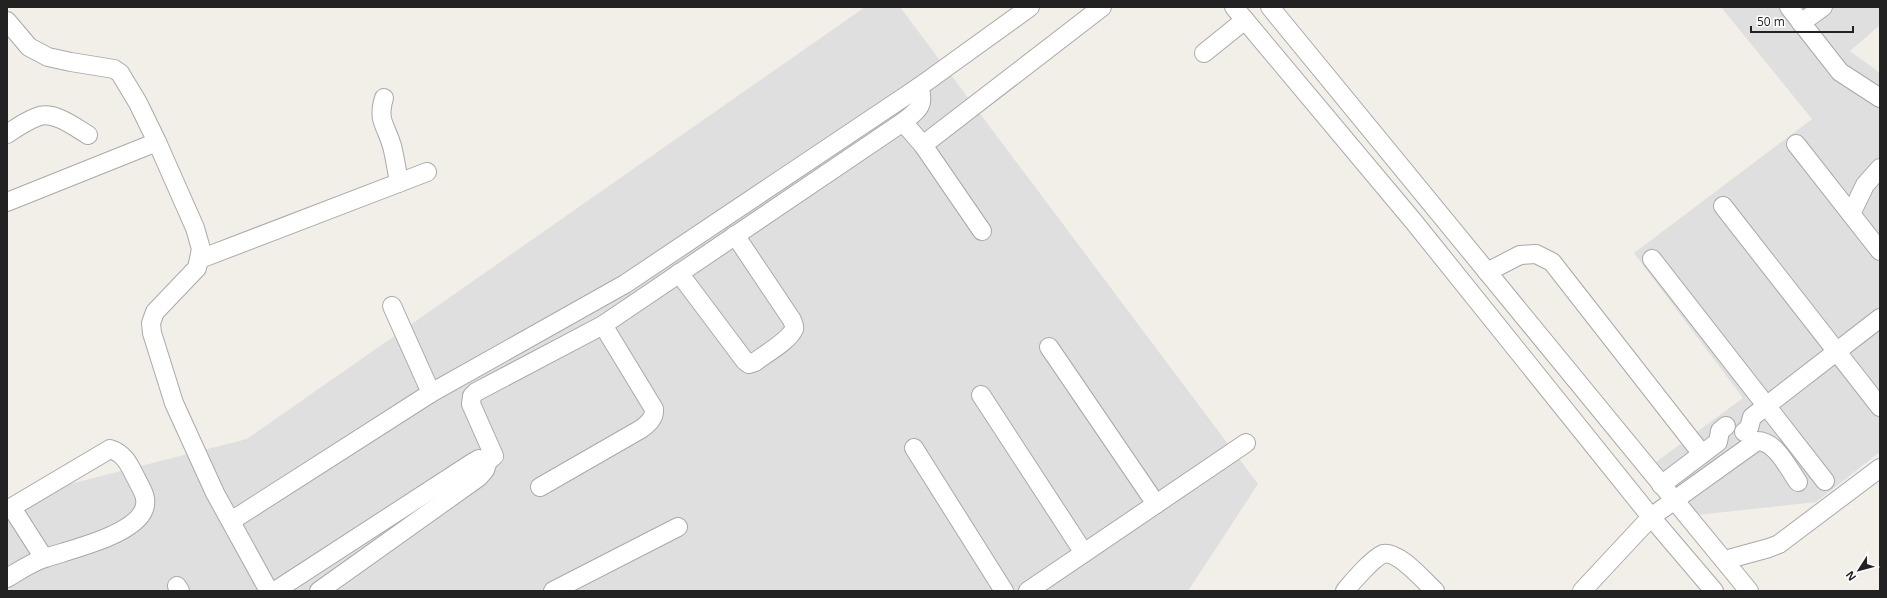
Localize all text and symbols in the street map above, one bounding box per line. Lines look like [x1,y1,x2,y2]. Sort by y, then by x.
scale bar [1751,8,1853,34]
text: 50 m [1757,13,1785,30]
north arrow [1839,550,1879,590]
text: N [1842,568,1859,584]

